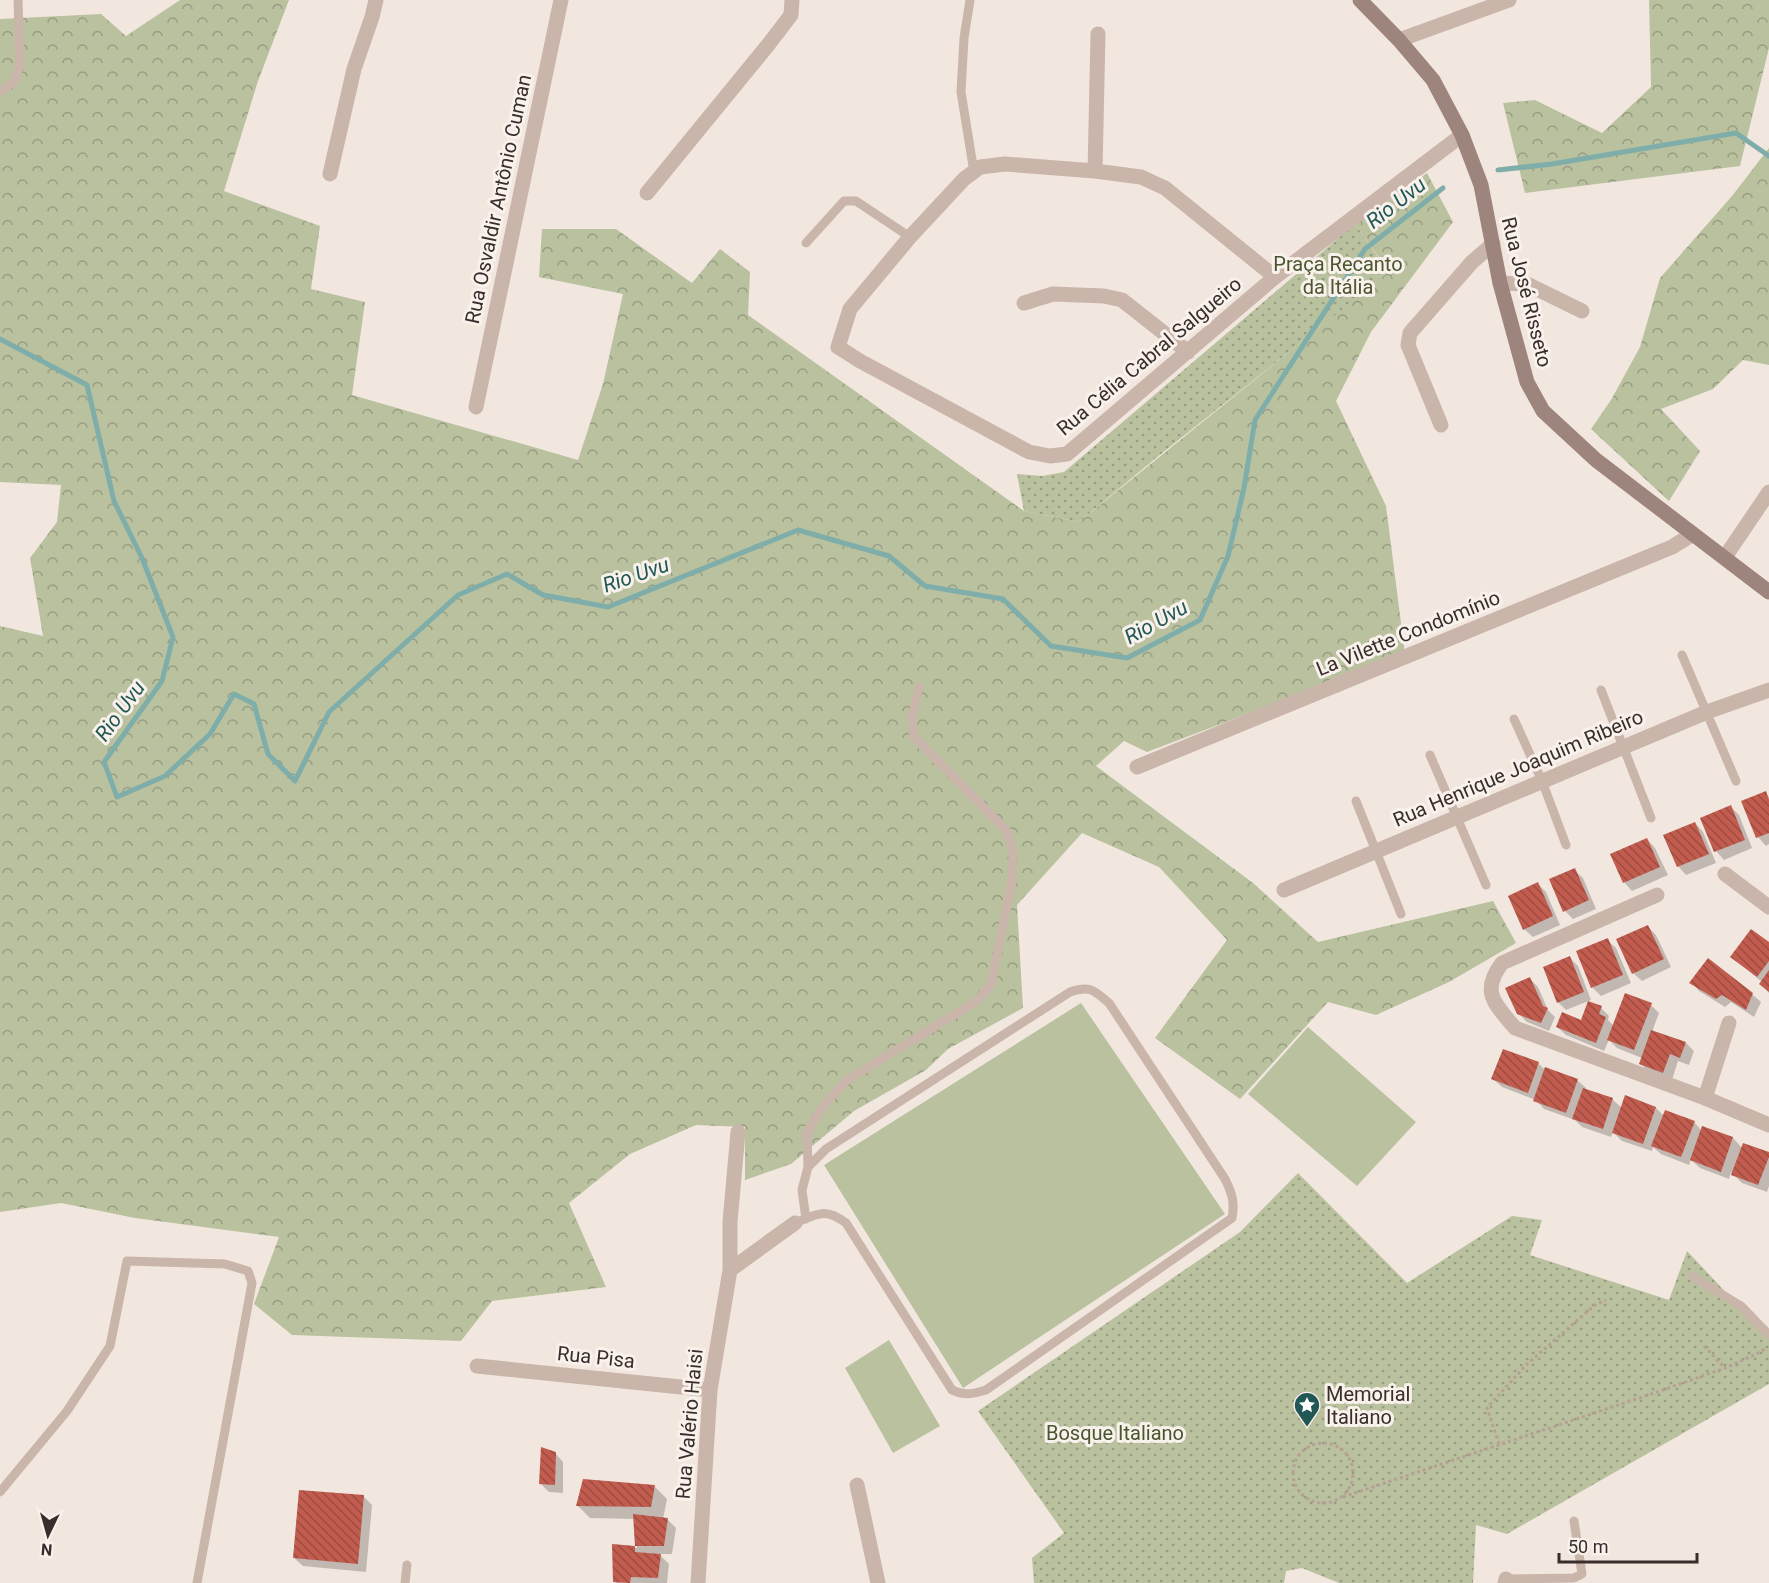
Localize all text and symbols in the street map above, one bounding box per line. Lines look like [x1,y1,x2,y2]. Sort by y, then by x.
street label: Rua Osvaldir Antônio Cuman [460,72,536,326]
water label: Rio Uvu [1362,172,1430,234]
street label: Rua José Risseto [1497,215,1557,369]
park label: Praça Recanto da Itália [1273,252,1403,299]
street label: Rua Célia Cabral Salgueiro [1052,272,1246,440]
water label: Rio Uvu [600,552,672,598]
street label: La Vilette Condomínio [1313,585,1503,681]
water label: Rio Uvu [1120,595,1192,649]
water label: Rio Uvu [90,676,150,746]
street label: Rua Henrique Joaquim Ribeiro [1389,704,1647,832]
street label: Rua Pisa [556,1341,636,1373]
street label: Rua Valério Haisi [670,1348,708,1500]
place label: Memorial Italiano [1326,1382,1410,1429]
place icon: Memorial Italiano [1292,1390,1322,1428]
park label: Bosque Italiano [1046,1421,1184,1445]
north arrow [18,1505,78,1565]
scale bar [1559,1526,1697,1564]
text: 50 m [1568,1536,1608,1557]
text: N [40,1539,53,1559]

